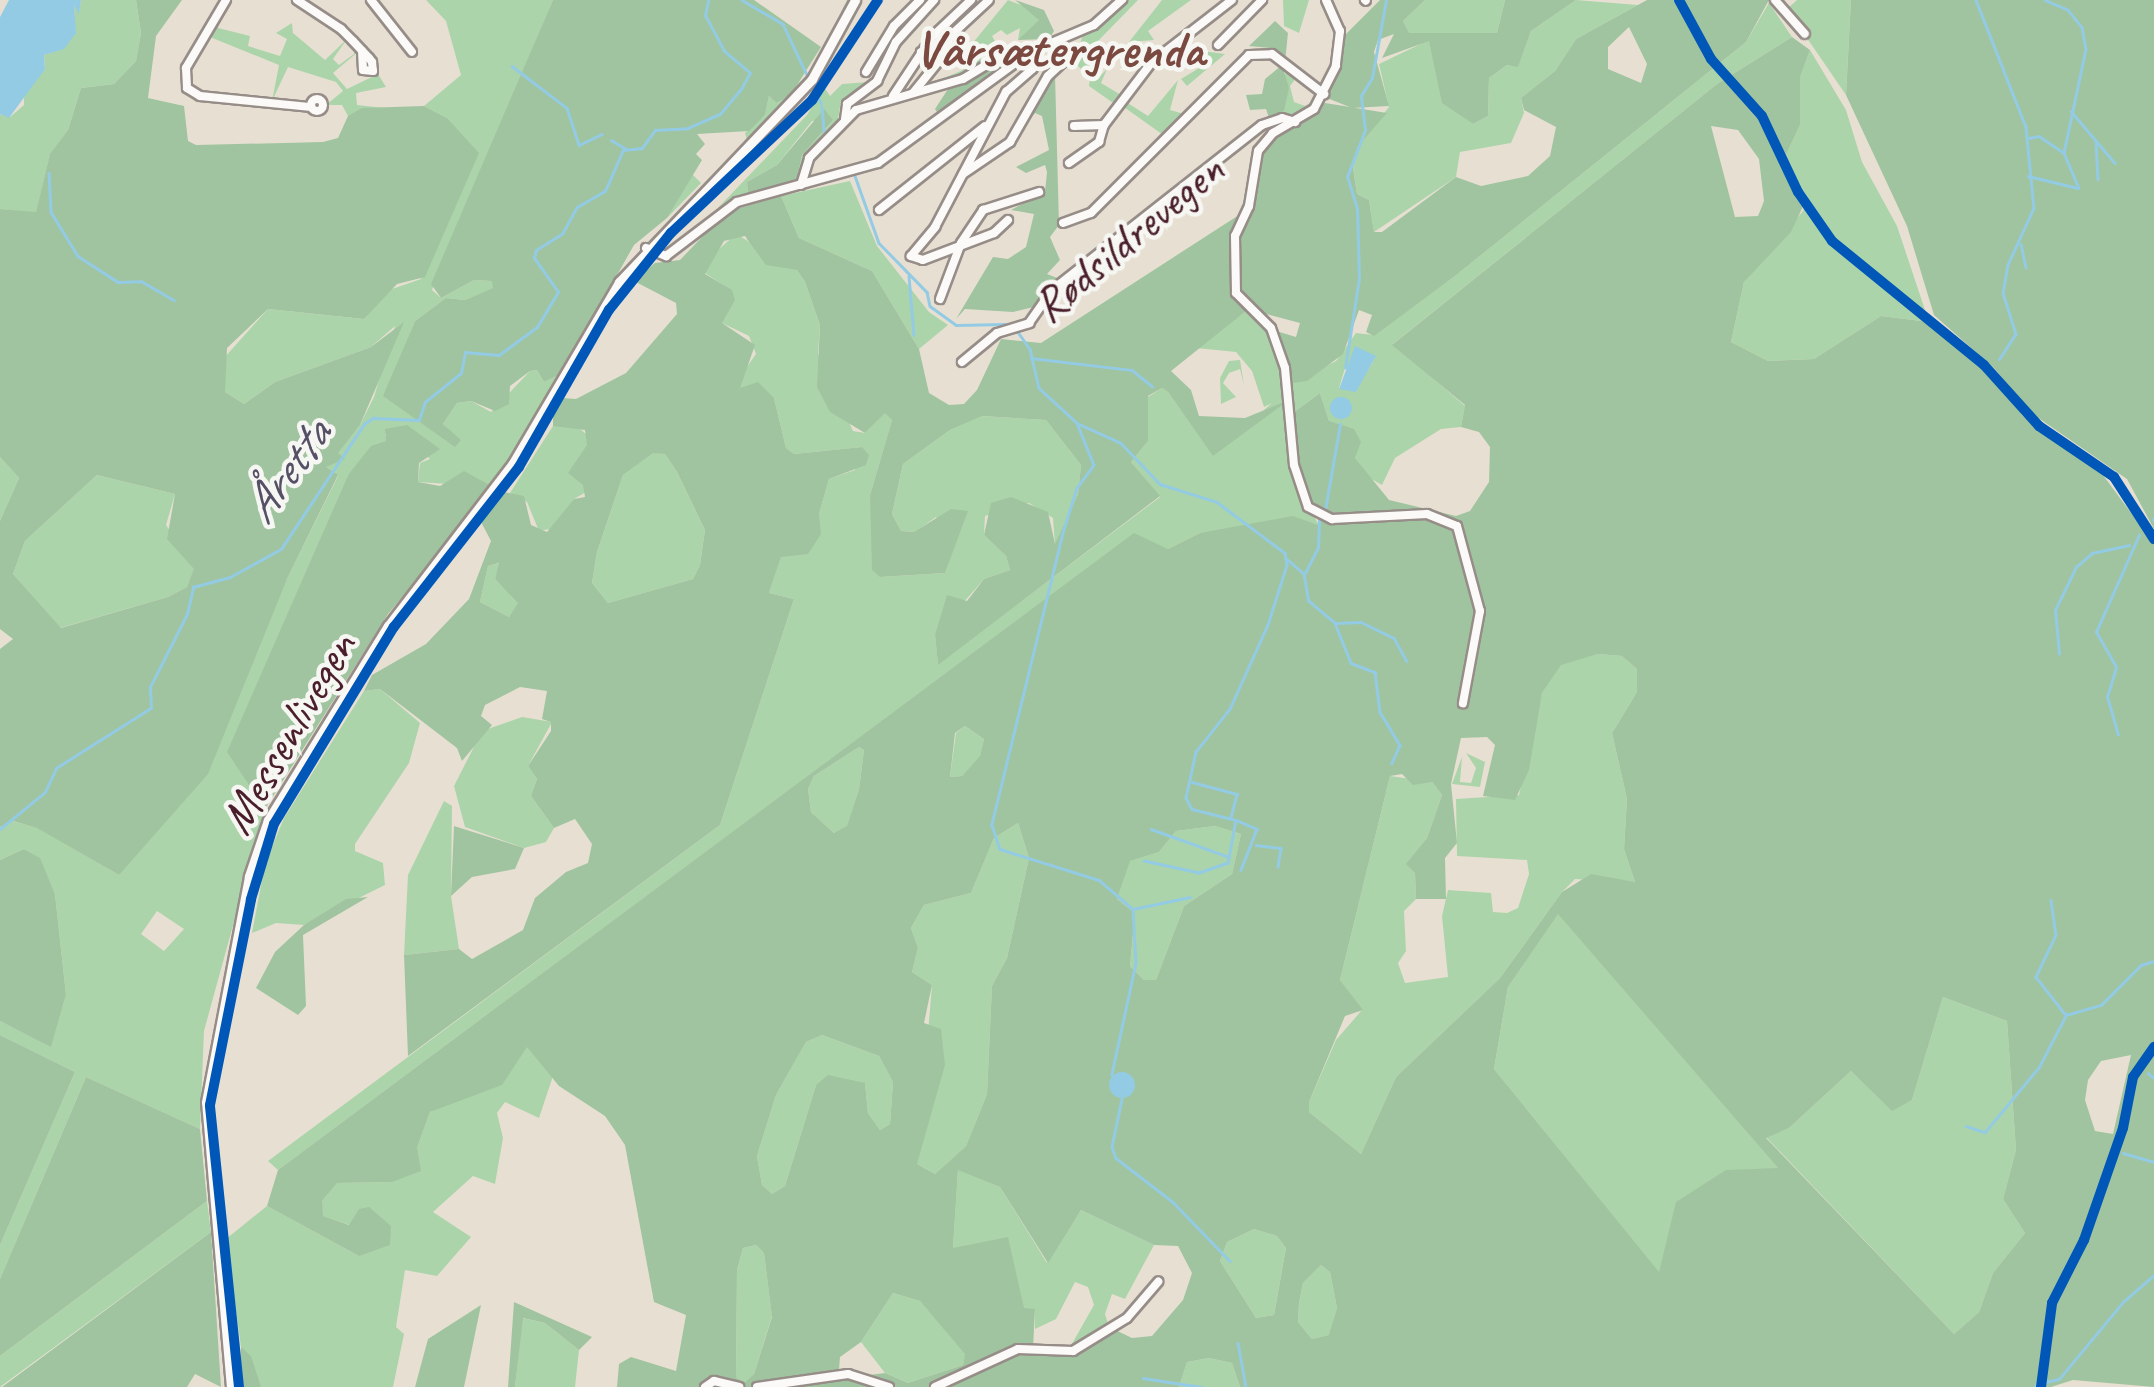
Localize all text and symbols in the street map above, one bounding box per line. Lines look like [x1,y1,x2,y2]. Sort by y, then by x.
district label: Vårsætergrenda [914,19,1204,81]
street label: Rødsildrevegen [1020,141,1236,335]
water label: Åretta [229,408,343,534]
street label: Messenlivegen [207,622,369,844]

